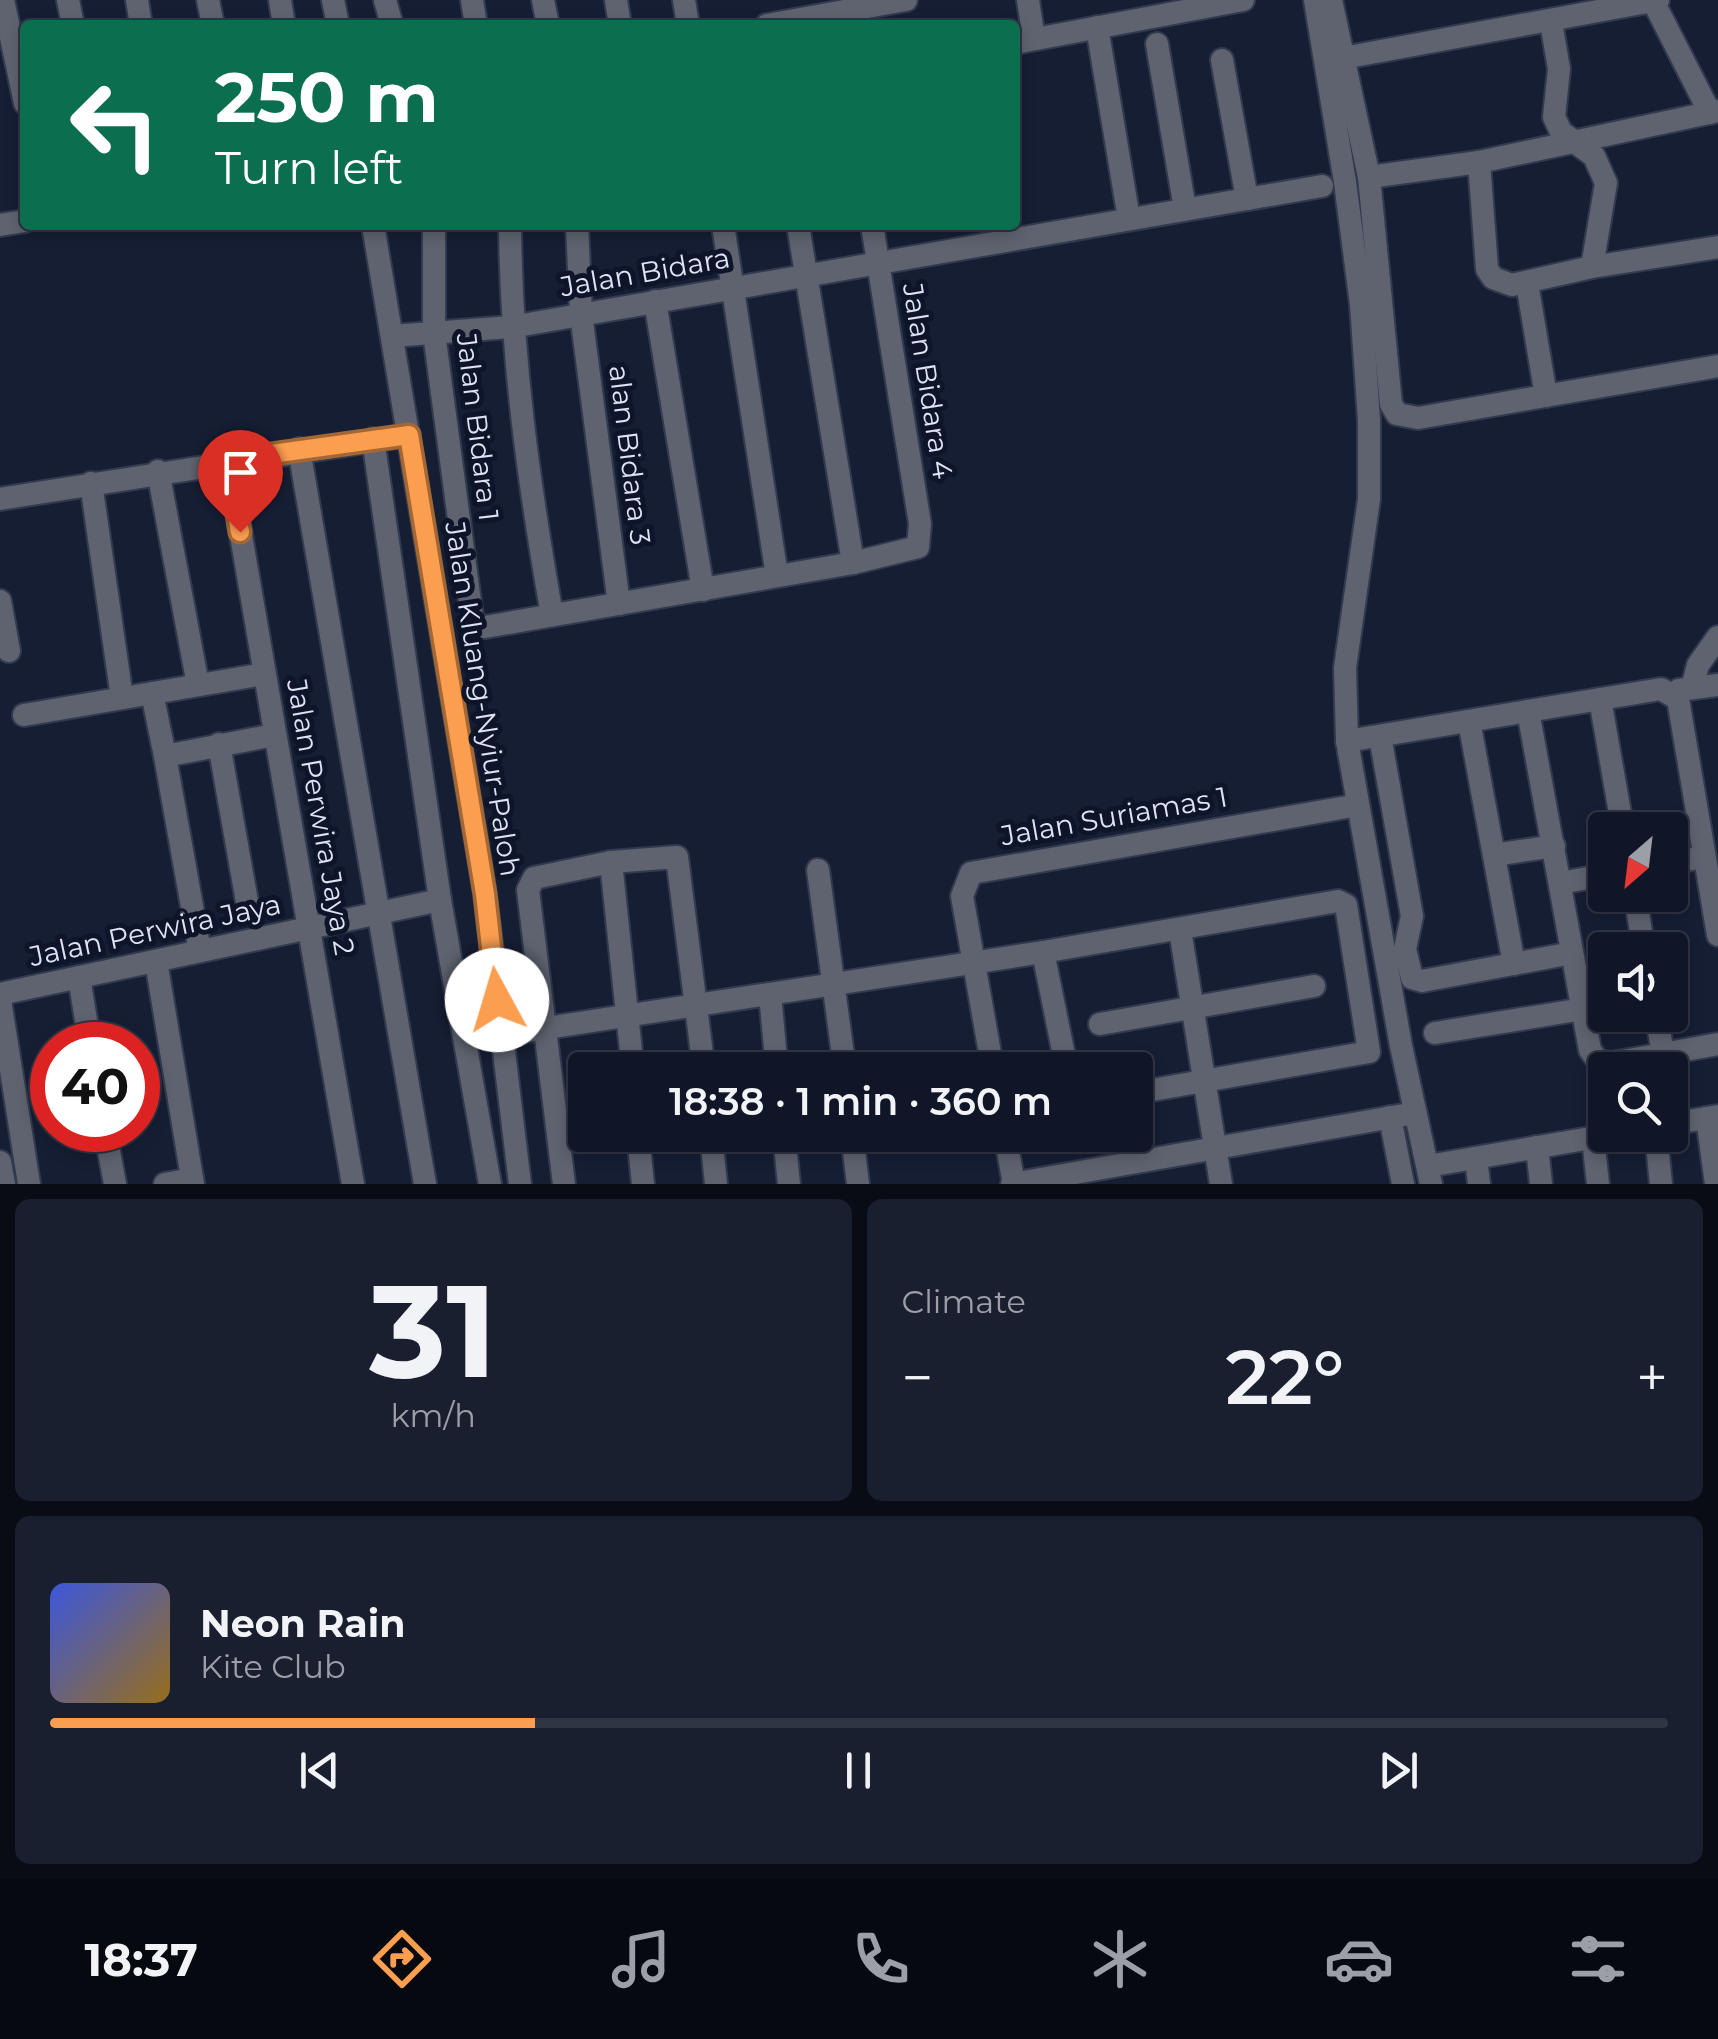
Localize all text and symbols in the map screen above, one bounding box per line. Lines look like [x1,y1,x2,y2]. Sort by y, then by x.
text: 250 m [215,54,439,140]
icon: left [50,60,180,190]
text: Turn left [215,140,403,195]
street label: Jalan Bidara [557,240,732,304]
street label: Jalan Bidara 4 [896,280,960,482]
street label: Jalan Bidara 1 [449,330,506,523]
street label: alan Bidara 3 [602,363,658,547]
pin [198,430,283,533]
icon: arrive [213,445,268,500]
street label: Jalan Kluang-Nyiur-Paloh [438,518,528,879]
street label: Jalan Perwira Jaya 2 [280,675,362,958]
street label: Jalan Suriamas 1 [997,779,1230,853]
north arrow [1588,812,1688,912]
map controls [1588,812,1688,1152]
street label: Jalan Perwira Jaya [25,887,284,973]
button: sound [1588,932,1688,1032]
position arrow [445,948,549,1052]
speed limit sign: 40 [30,1022,160,1152]
button: search [1588,1052,1688,1152]
text: 18:38 · 1 min · 360 m [669,1078,1052,1125]
text: 31 [369,1251,497,1410]
text: Climate [902,1282,1026,1321]
text: 22° [1225,1331,1344,1423]
text: − [902,1344,933,1411]
text: + [1636,1344,1668,1411]
text: km/h [391,1396,476,1435]
text: Neon Rain [200,1600,405,1647]
text: Kite Club [200,1647,346,1686]
icon: previous [292,1743,347,1798]
icon: pause [831,1743,886,1798]
icon: next [1371,1743,1426,1798]
icon: directions [367,1924,437,1994]
icon: music [606,1924,676,1994]
icon: phone [846,1924,916,1994]
icon: climate [1085,1924,1155,1994]
icon: car [1324,1924,1394,1994]
icon: filters [1563,1924,1633,1994]
text: 18:37 [85,1932,198,1987]

